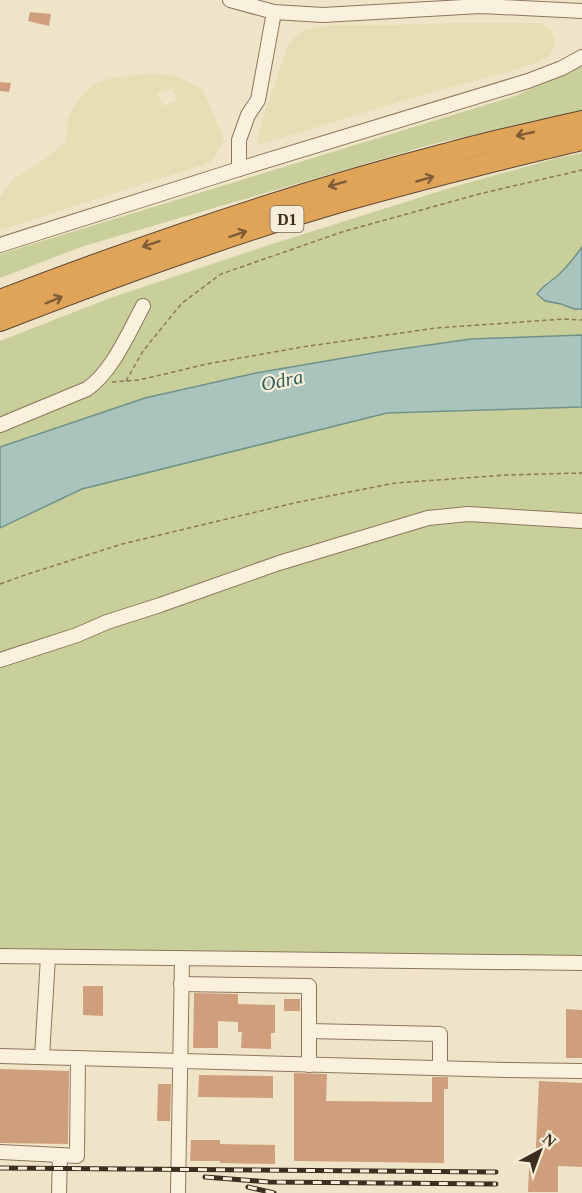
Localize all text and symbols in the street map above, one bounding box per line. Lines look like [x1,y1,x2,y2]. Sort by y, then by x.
one-way arrow [516,129,535,141]
one-way arrow [415,172,434,184]
one-way arrow [327,179,346,190]
road number: D1 [270,206,304,232]
one-way arrow [228,228,247,239]
one-way arrow [142,240,161,251]
one-way arrow [45,294,63,305]
water label: Odra [259,365,305,395]
north arrow [510,1121,570,1181]
text: N [540,1130,560,1151]

